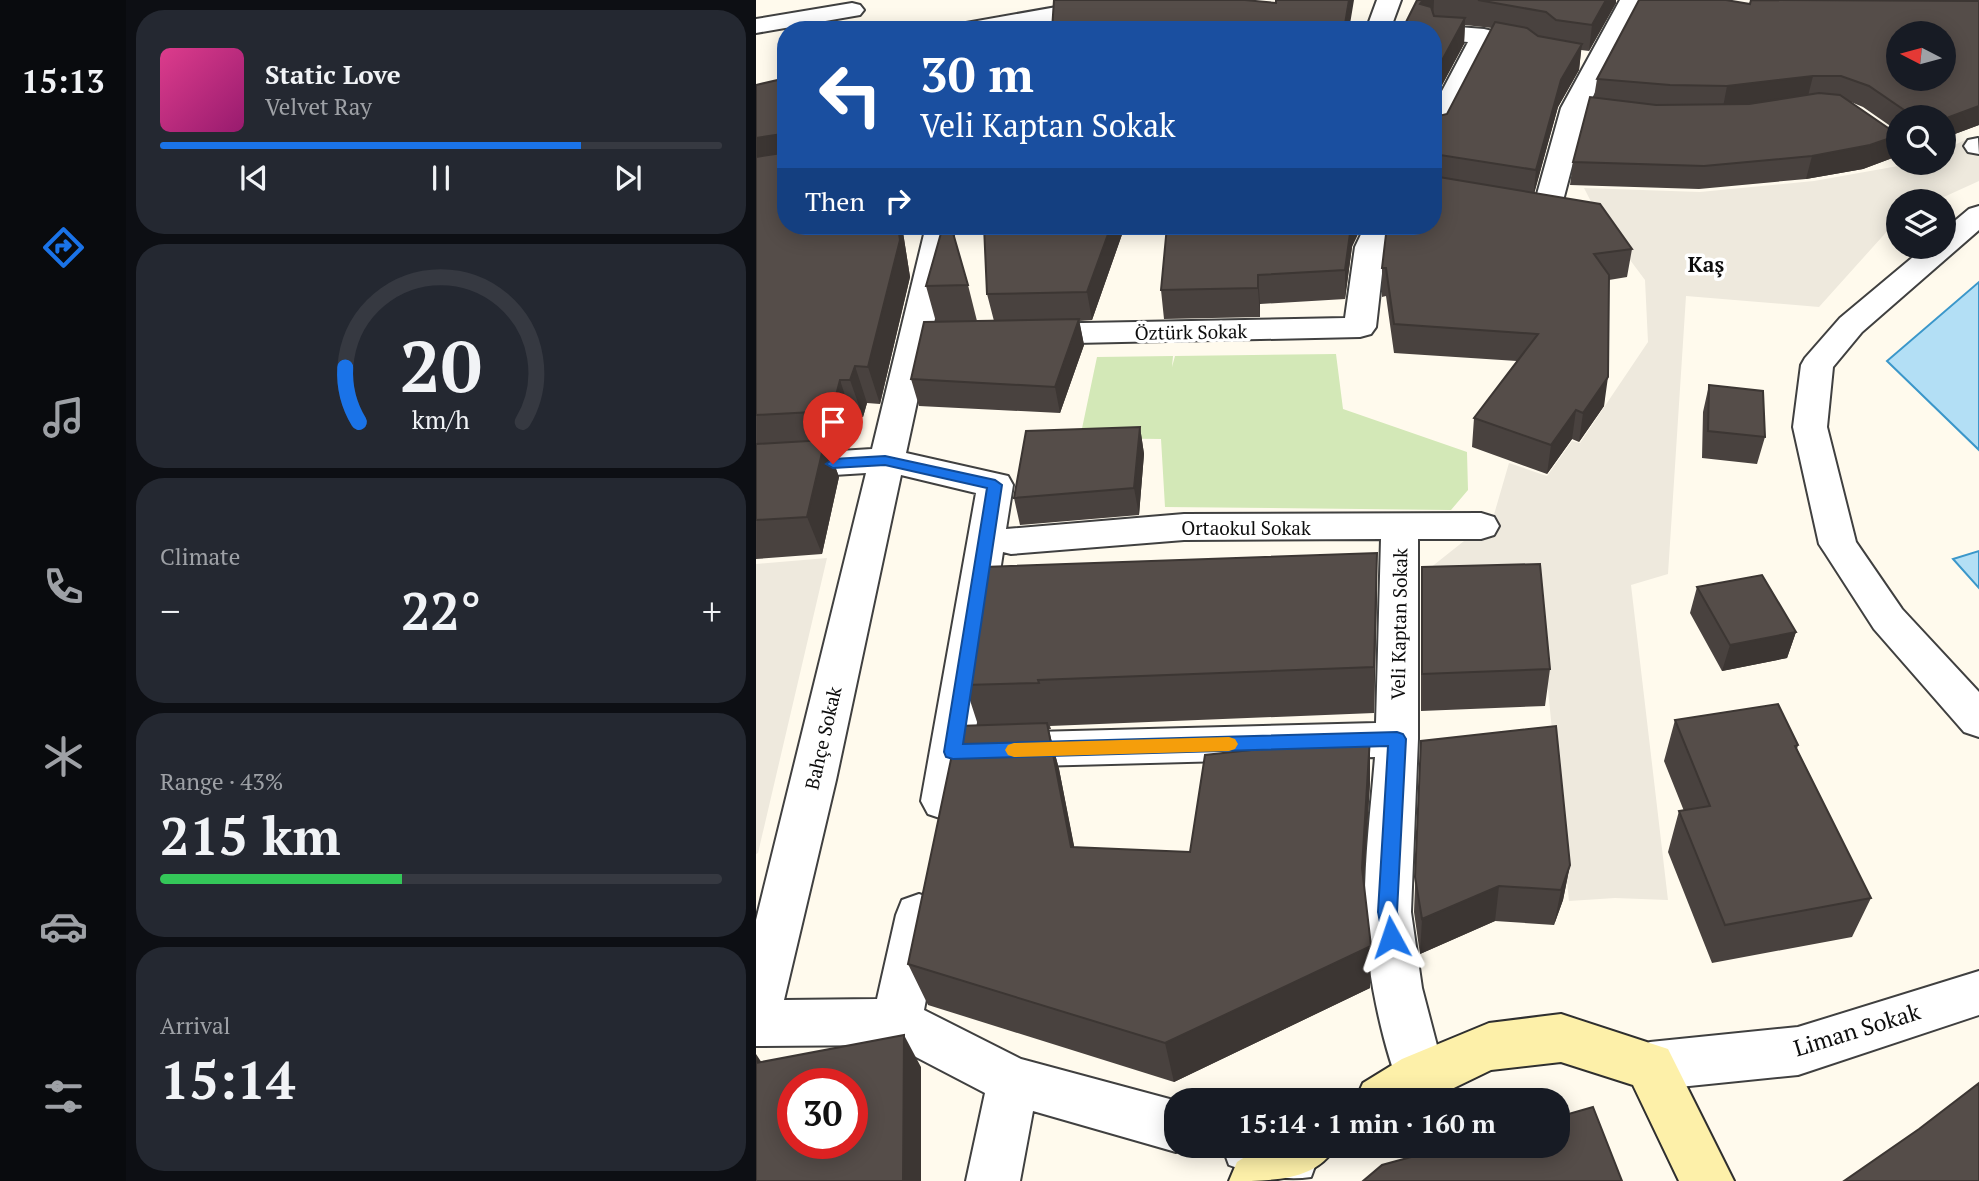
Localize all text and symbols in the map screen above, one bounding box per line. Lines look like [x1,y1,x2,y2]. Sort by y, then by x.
north arrow [1886,21,1956,91]
map controls [1886,21,1956,259]
text: 30 m [920,41,1034,106]
icon: left [805,49,896,140]
text: Static Love [265,57,401,91]
text: 15:13 [21,60,105,102]
text: Velvet Ray [265,91,372,122]
text: Veli Kaptan Sokak [920,104,1176,146]
button: search [1886,105,1956,175]
icon: previous [235,159,273,197]
icon: pause [422,159,460,197]
icon: next [609,159,647,197]
icon: right [879,182,917,220]
text: Then [805,184,865,218]
button: layers [1886,189,1956,259]
icon: directions [39,223,88,272]
district label: Kaş [1688,250,1724,278]
text: 20 [400,317,482,414]
street label: Öztürk Sokak [1135,318,1248,345]
pin [803,392,863,464]
icon: music [39,393,88,442]
text: km/h [412,403,470,436]
icon: arrive [814,403,852,441]
street label: Ortaokul Sokak [1181,515,1311,540]
text: Climate [160,541,240,572]
street label: Veli Kaptan Sokak [1385,548,1412,700]
icon: phone [39,562,88,611]
text: 22° [401,576,481,645]
text: − [160,586,180,636]
text: + [702,586,722,636]
street label: Bahçe Sokak [799,684,847,792]
icon: climate [39,732,88,781]
text: Range · 43% [160,766,283,797]
text: 215 km [160,801,341,870]
position arrow [1354,900,1428,974]
icon: car [39,902,88,951]
street label: Liman Sokak [1790,996,1924,1063]
text: Arrival [160,1010,231,1041]
text: 15:14 [160,1045,295,1114]
speed limit sign: 30 [777,1068,868,1159]
icon: filters [39,1072,88,1121]
text: 15:14 · 1 min · 160 m [1238,1106,1496,1140]

